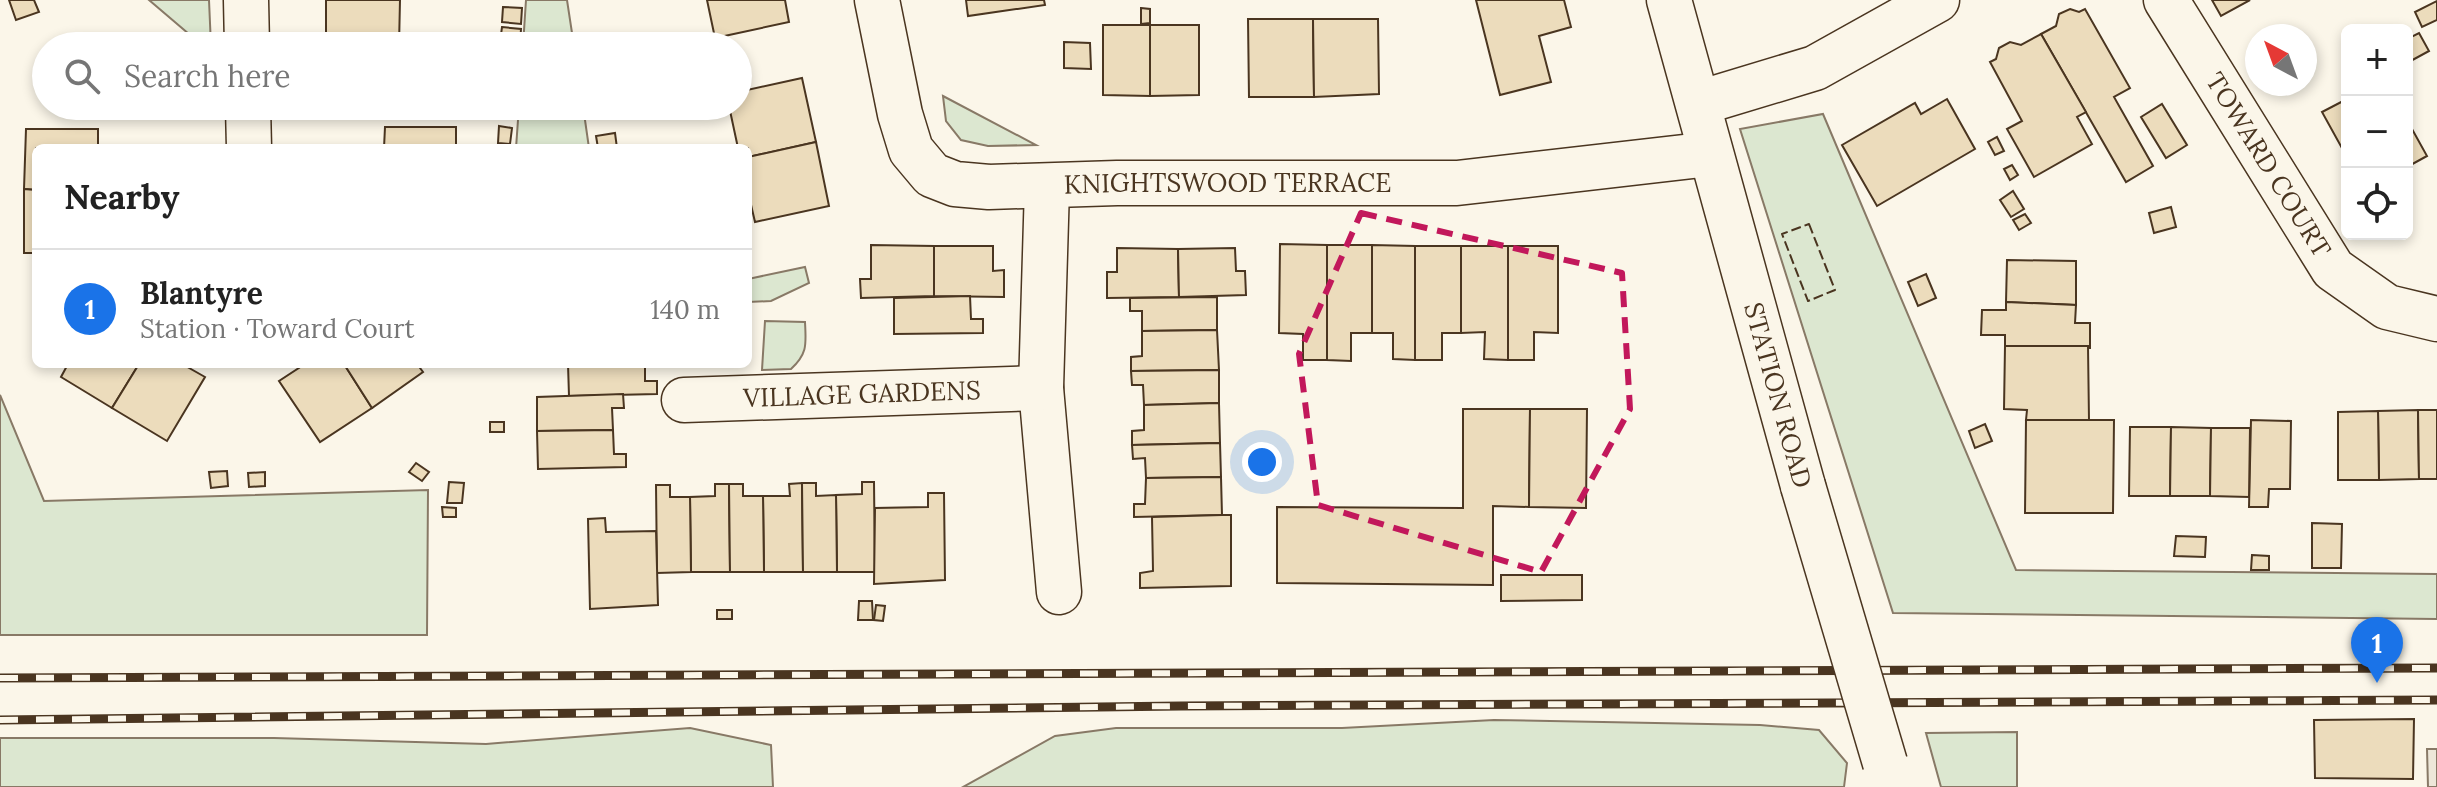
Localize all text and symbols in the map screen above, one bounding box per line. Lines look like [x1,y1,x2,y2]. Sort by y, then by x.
north arrow [2245,24,2317,96]
map controls [2341,24,2413,240]
button: + [2341,24,2413,96]
search box [32,32,752,120]
icon: search [60,54,104,98]
text: Search here [124,57,291,95]
street label: TOWARD COURT [2199,66,2339,263]
button: − [2341,96,2413,168]
street label: KNIGHTSWOOD TERRACE [1063,166,1391,201]
button: locate [2341,168,2413,240]
text: Nearby [64,175,180,218]
text: Blantyre [140,274,263,312]
text: 1 [85,293,95,326]
text: 140 m [650,293,720,326]
street label: STATION ROAD [1737,299,1820,492]
text: Station · Toward Court [140,312,415,345]
street label: VILLAGE GARDENS [742,373,981,414]
your location [1242,442,1282,482]
pin: 1 [2351,617,2403,683]

